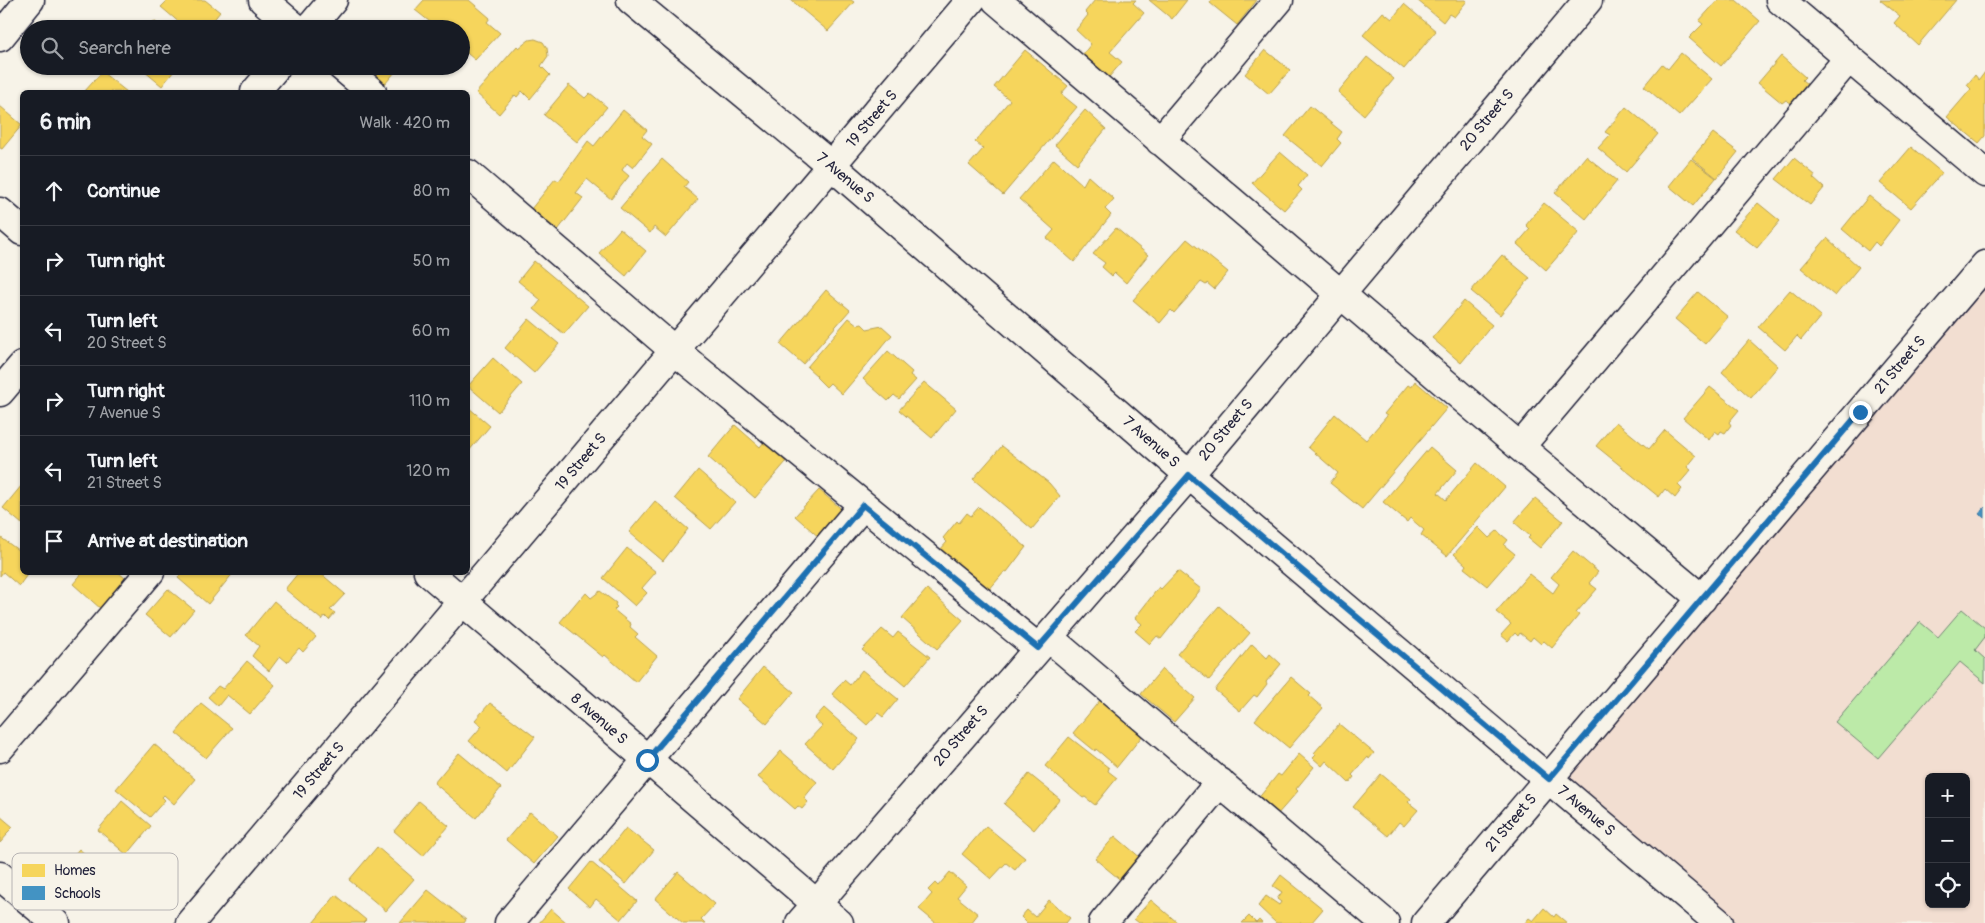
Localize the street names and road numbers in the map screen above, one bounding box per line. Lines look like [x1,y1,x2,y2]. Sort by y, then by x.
street label: 20 Street S [1456,85,1518,155]
street label: 19 Street S [842,86,902,152]
street label: 7 Avenue S [812,148,878,208]
street label: 21 Street S [1870,332,1930,398]
street label: 20 Street S [1195,395,1257,465]
street label: 7 Avenue S [1119,412,1183,472]
street label: 19 Street S [551,429,611,495]
street label: 8 Avenue S [567,689,631,749]
street label: 20 Street S [929,702,993,770]
street label: 19 Street S [289,738,349,804]
street label: 7 Avenue S [1553,781,1619,841]
street label: 21 Street S [1481,790,1541,856]

